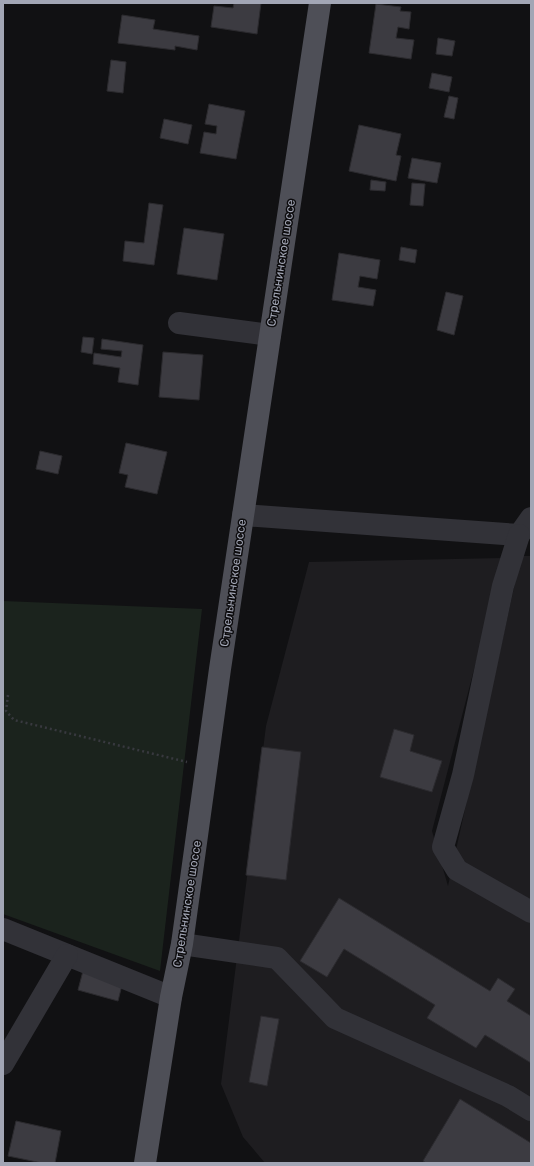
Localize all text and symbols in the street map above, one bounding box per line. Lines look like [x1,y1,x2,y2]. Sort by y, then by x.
street label: Стрельнинское шоссе [264,198,298,328]
street label: Стрельнинское шоссе [217,518,249,648]
street label: Стрельнинское шоссе [170,839,204,969]

